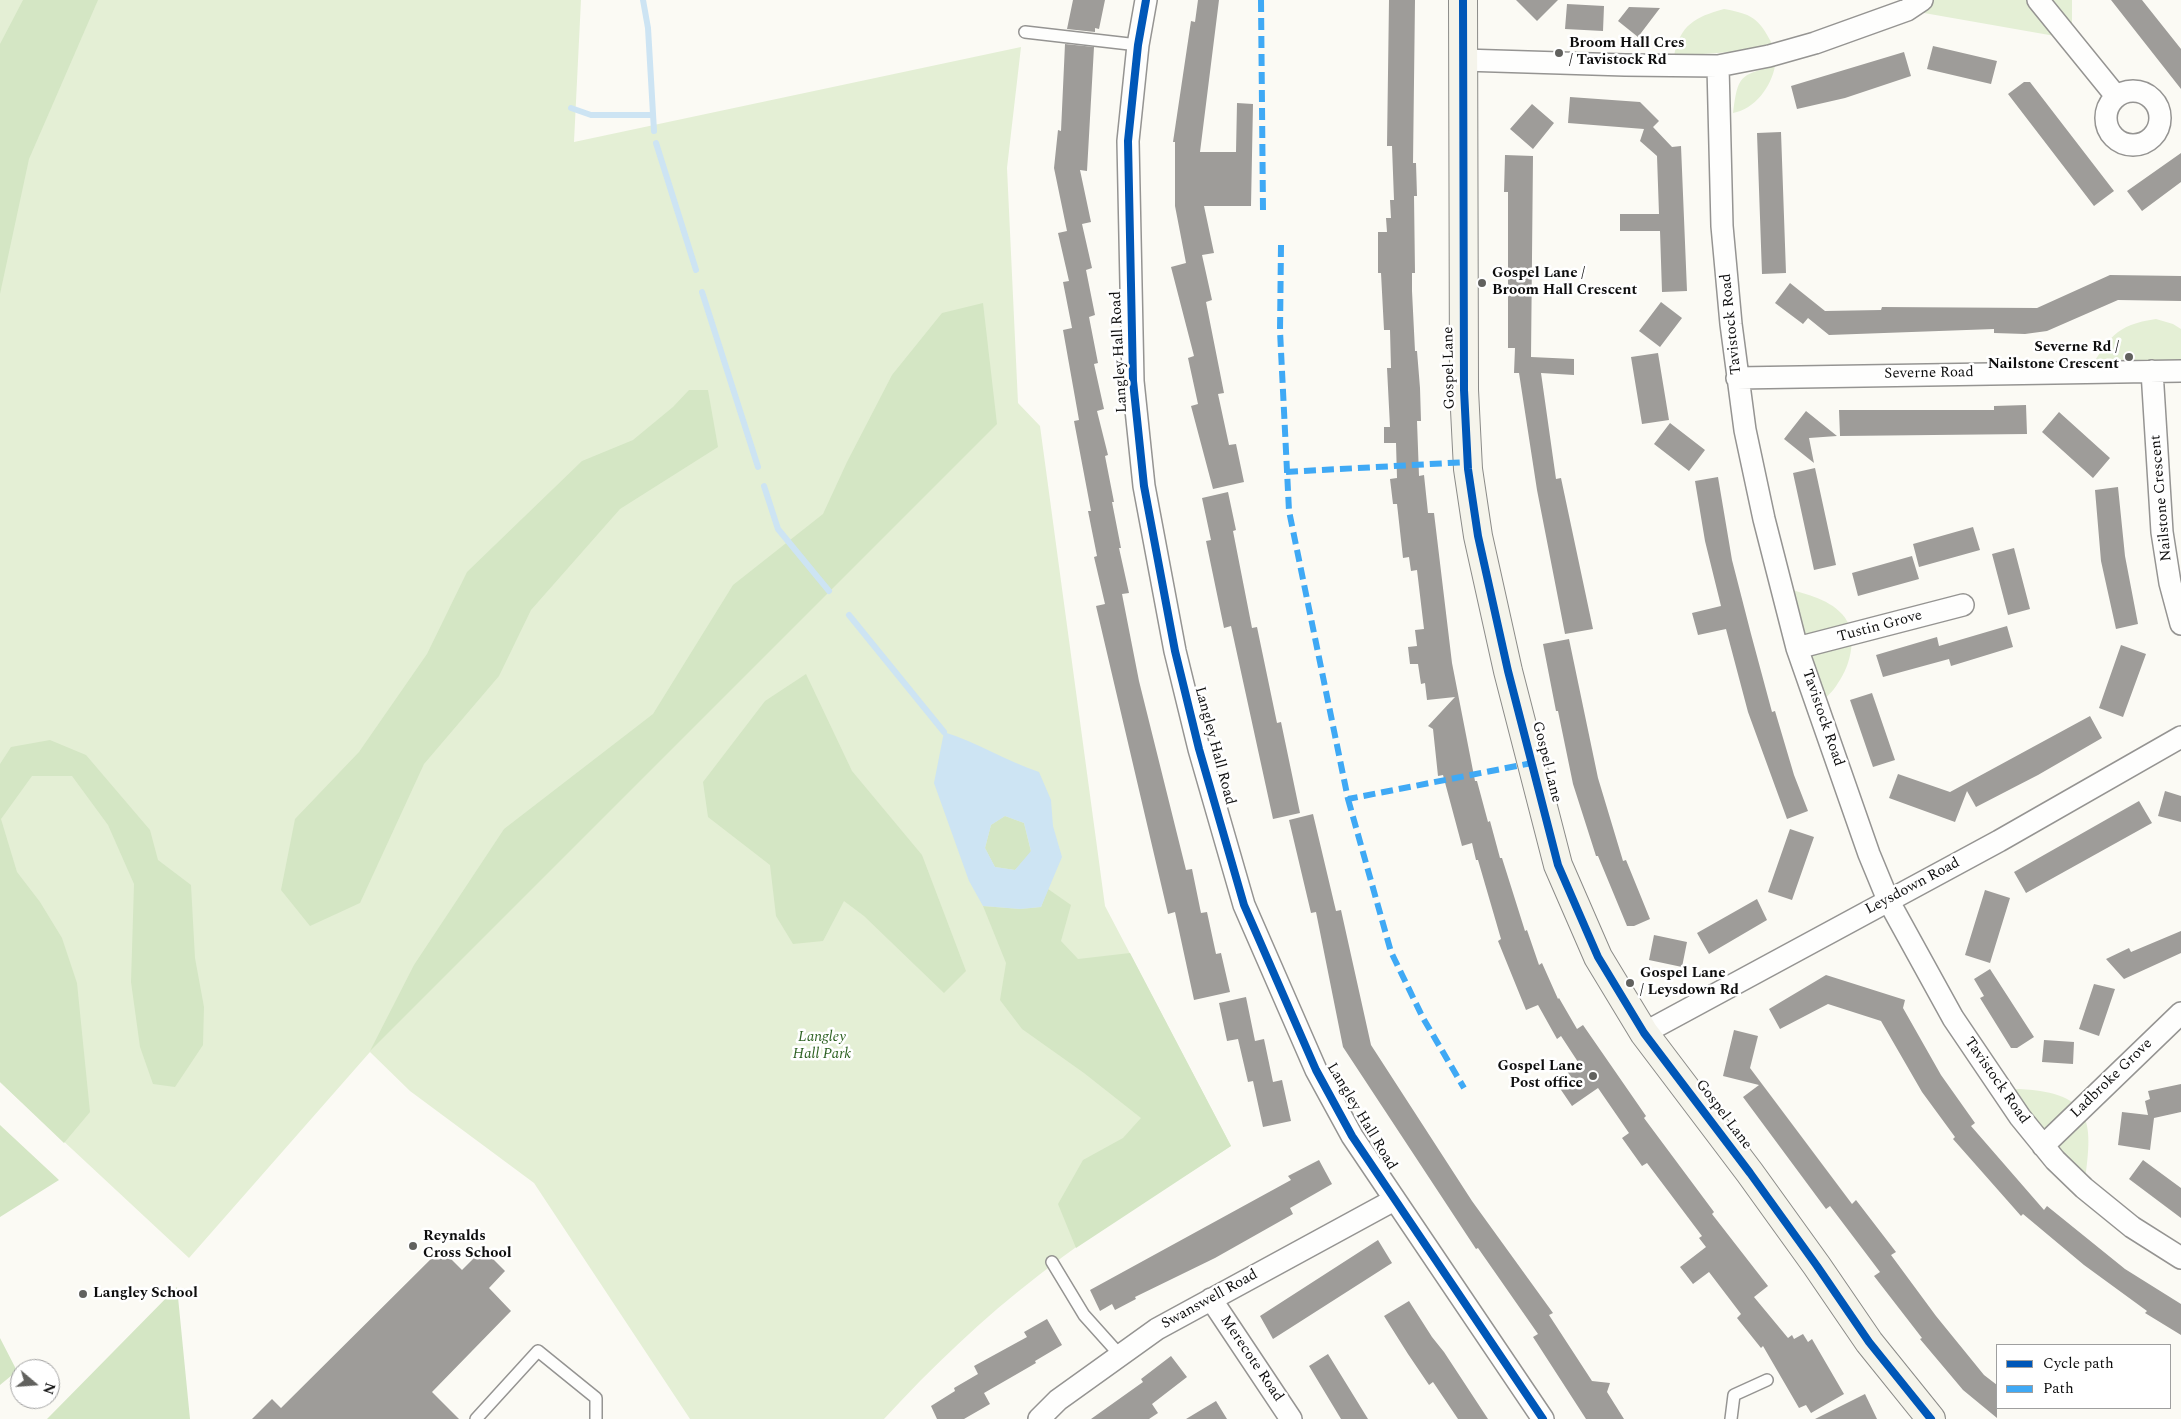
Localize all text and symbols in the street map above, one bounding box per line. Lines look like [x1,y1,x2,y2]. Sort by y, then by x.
place label: Broom Hall Cres / Tavistock Rd [1569,35,1685,70]
marker: Broom Hall Cres / Tavistock Rd [1553,47,1565,59]
place label: Gospel Lane / Broom Hall Crescent [1492,265,1637,300]
street label: Tavistock Road [1718,273,1746,375]
marker: Gospel Lane / Broom Hall Crescent [1476,277,1488,289]
street label: Langley Hall Road [1108,291,1132,413]
street label: Gospel Lane [1440,326,1460,410]
place label: Severne Rd / Nailstone Crescent [1988,339,2119,374]
marker: Severne Rd / Nailstone Crescent [2123,351,2135,363]
street label: Severne Road [1884,364,1974,384]
street label: Nailstone Crescent [2148,434,2176,562]
street label: Tustin Grove [1836,607,1924,647]
street label: Tavistock Road [1797,667,1847,769]
street label: Langley Hall Road [1190,685,1238,807]
street label: Gospel Lane [1527,720,1565,804]
street label: Leysdown Road [1863,855,1963,919]
place label: Gospel Lane / Leysdown Rd [1640,965,1739,1000]
marker: Gospel Lane / Leysdown Rd [1624,977,1636,989]
park label: Langley Hall Park [793,1029,851,1064]
street label: Tavistock Road [1959,1034,2033,1128]
street label: Ladbroke Grove [2067,1035,2157,1123]
place label: Gospel Lane Post office [1497,1058,1583,1093]
street label: Langley Hall Road [1322,1060,1400,1174]
marker: Gospel Lane Post office [1587,1070,1599,1082]
street label: Gospel Lane [1691,1076,1755,1154]
place label: Reynalds Cross School [423,1228,512,1263]
marker: Reynalds Cross School [407,1240,419,1252]
street label: Swanswell Road [1159,1266,1261,1334]
place label: Langley School [93,1285,198,1303]
marker: Langley School [77,1288,89,1300]
street label: Merecote Road [1216,1312,1286,1406]
legend [1996,1344,2171,1409]
text: Cycle path [2043,1352,2114,1375]
north arrow [10,1359,60,1409]
text: Path [2043,1377,2074,1400]
text: N [37,1380,61,1397]

